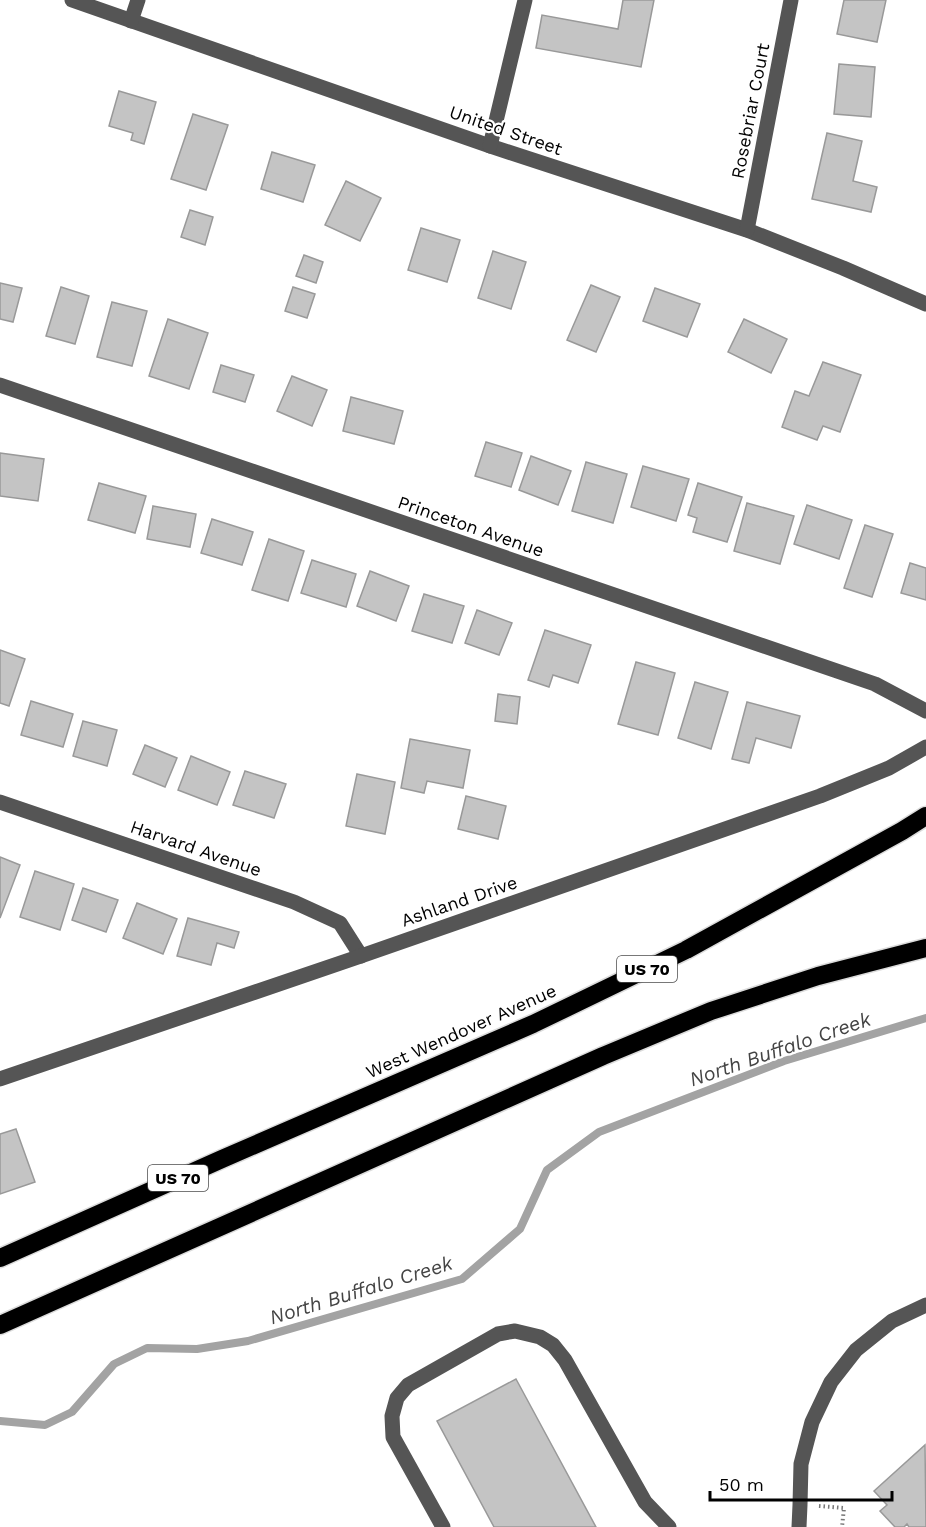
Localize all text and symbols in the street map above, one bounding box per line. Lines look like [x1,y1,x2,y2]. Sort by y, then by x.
street label: Rosebriar Court [727,41,774,181]
street label: United Street [447,101,566,159]
street label: Princeton Avenue [395,491,547,561]
street label: Harvard Avenue [128,816,264,880]
street label: Ashland Drive [398,871,520,931]
road number: US 70 [617,956,677,982]
street label: West Wendover Avenue [363,980,559,1082]
water label: North Buffalo Creek [686,1006,875,1091]
road number: US 70 [148,1165,208,1191]
water label: North Buffalo Creek [267,1250,457,1329]
scale bar [710,1464,892,1502]
text: 50 m [719,1474,764,1495]

